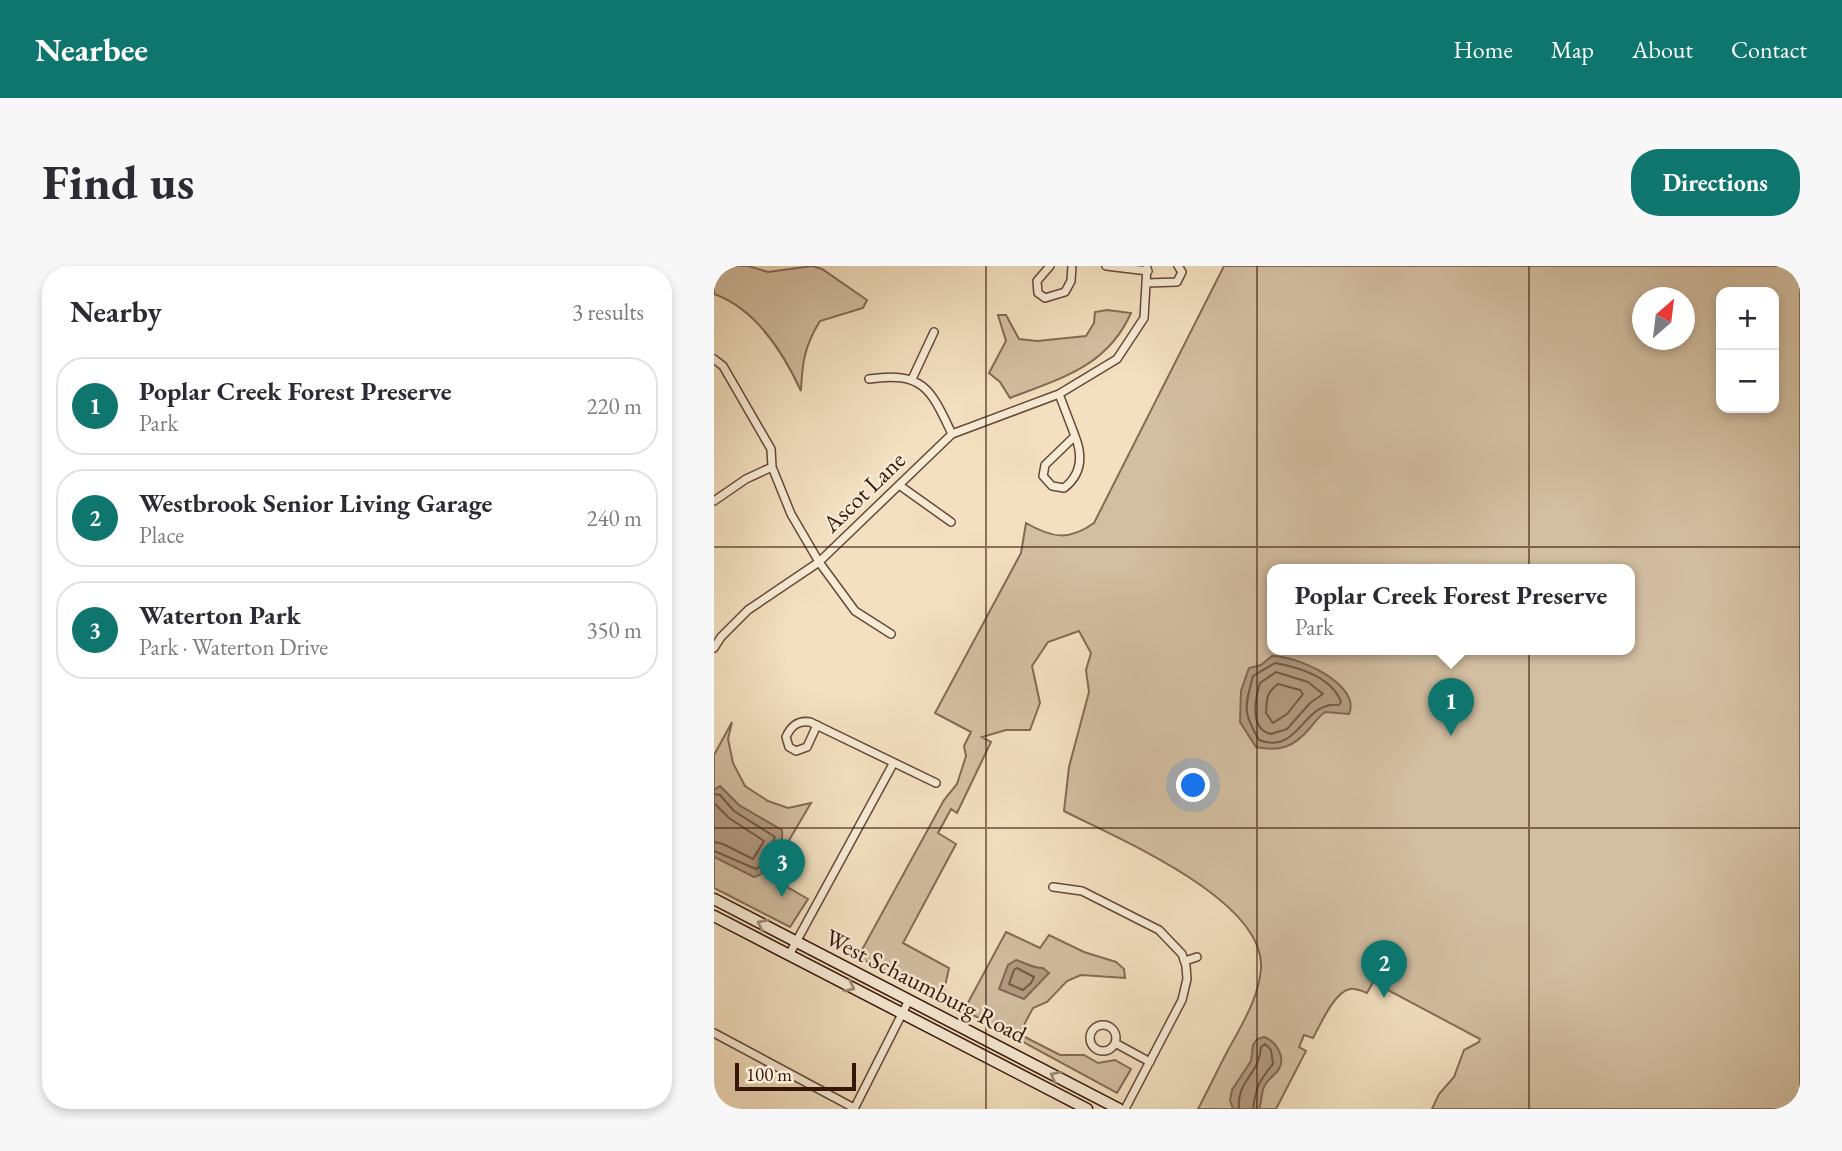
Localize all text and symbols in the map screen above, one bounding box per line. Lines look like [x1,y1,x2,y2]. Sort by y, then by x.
text: Nearbee [35,28,148,71]
text: Home [1453,34,1513,65]
text: Map [1551,34,1594,65]
text: About [1632,34,1693,65]
text: Contact [1731,34,1807,65]
button: Directions [1631,149,1800,216]
text: Find us [42,150,194,214]
north arrow [1632,287,1695,350]
map controls [1716,287,1779,413]
button: + [1716,287,1779,350]
text: Nearby [70,292,162,331]
text: 3 results [572,297,644,327]
button: − [1716,350,1779,413]
text: Poplar Creek Forest Preserve [139,374,452,408]
text: 1 [89,391,101,421]
text: 220 m [586,391,642,421]
text: Park [139,408,178,438]
street label: Ascot Lane [815,445,912,539]
text: Westbrook Senior Living Garage [139,486,492,520]
text: 2 [89,503,101,533]
text: 240 m [586,503,642,533]
text: Place [139,520,184,550]
popup [1267,564,1635,655]
text: Poplar Creek Forest Preserve [1295,578,1607,612]
text: Waterton Park [139,598,301,632]
text: Park [1295,612,1334,642]
text: 3 [89,615,101,645]
text: 350 m [586,615,642,645]
text: Park · Waterton Drive [139,632,328,662]
pin: 1 [1428,678,1474,736]
your location [1176,768,1210,802]
pin: 3 [759,839,805,897]
one-way arrow [757,919,769,932]
street label: West Schaumburg Road [820,921,1033,1050]
pin: 2 [1361,940,1407,998]
one-way arrow [843,978,855,992]
scale bar [735,1060,856,1092]
text: 100 m [746,1062,792,1087]
one-way arrow [1049,1070,1062,1084]

